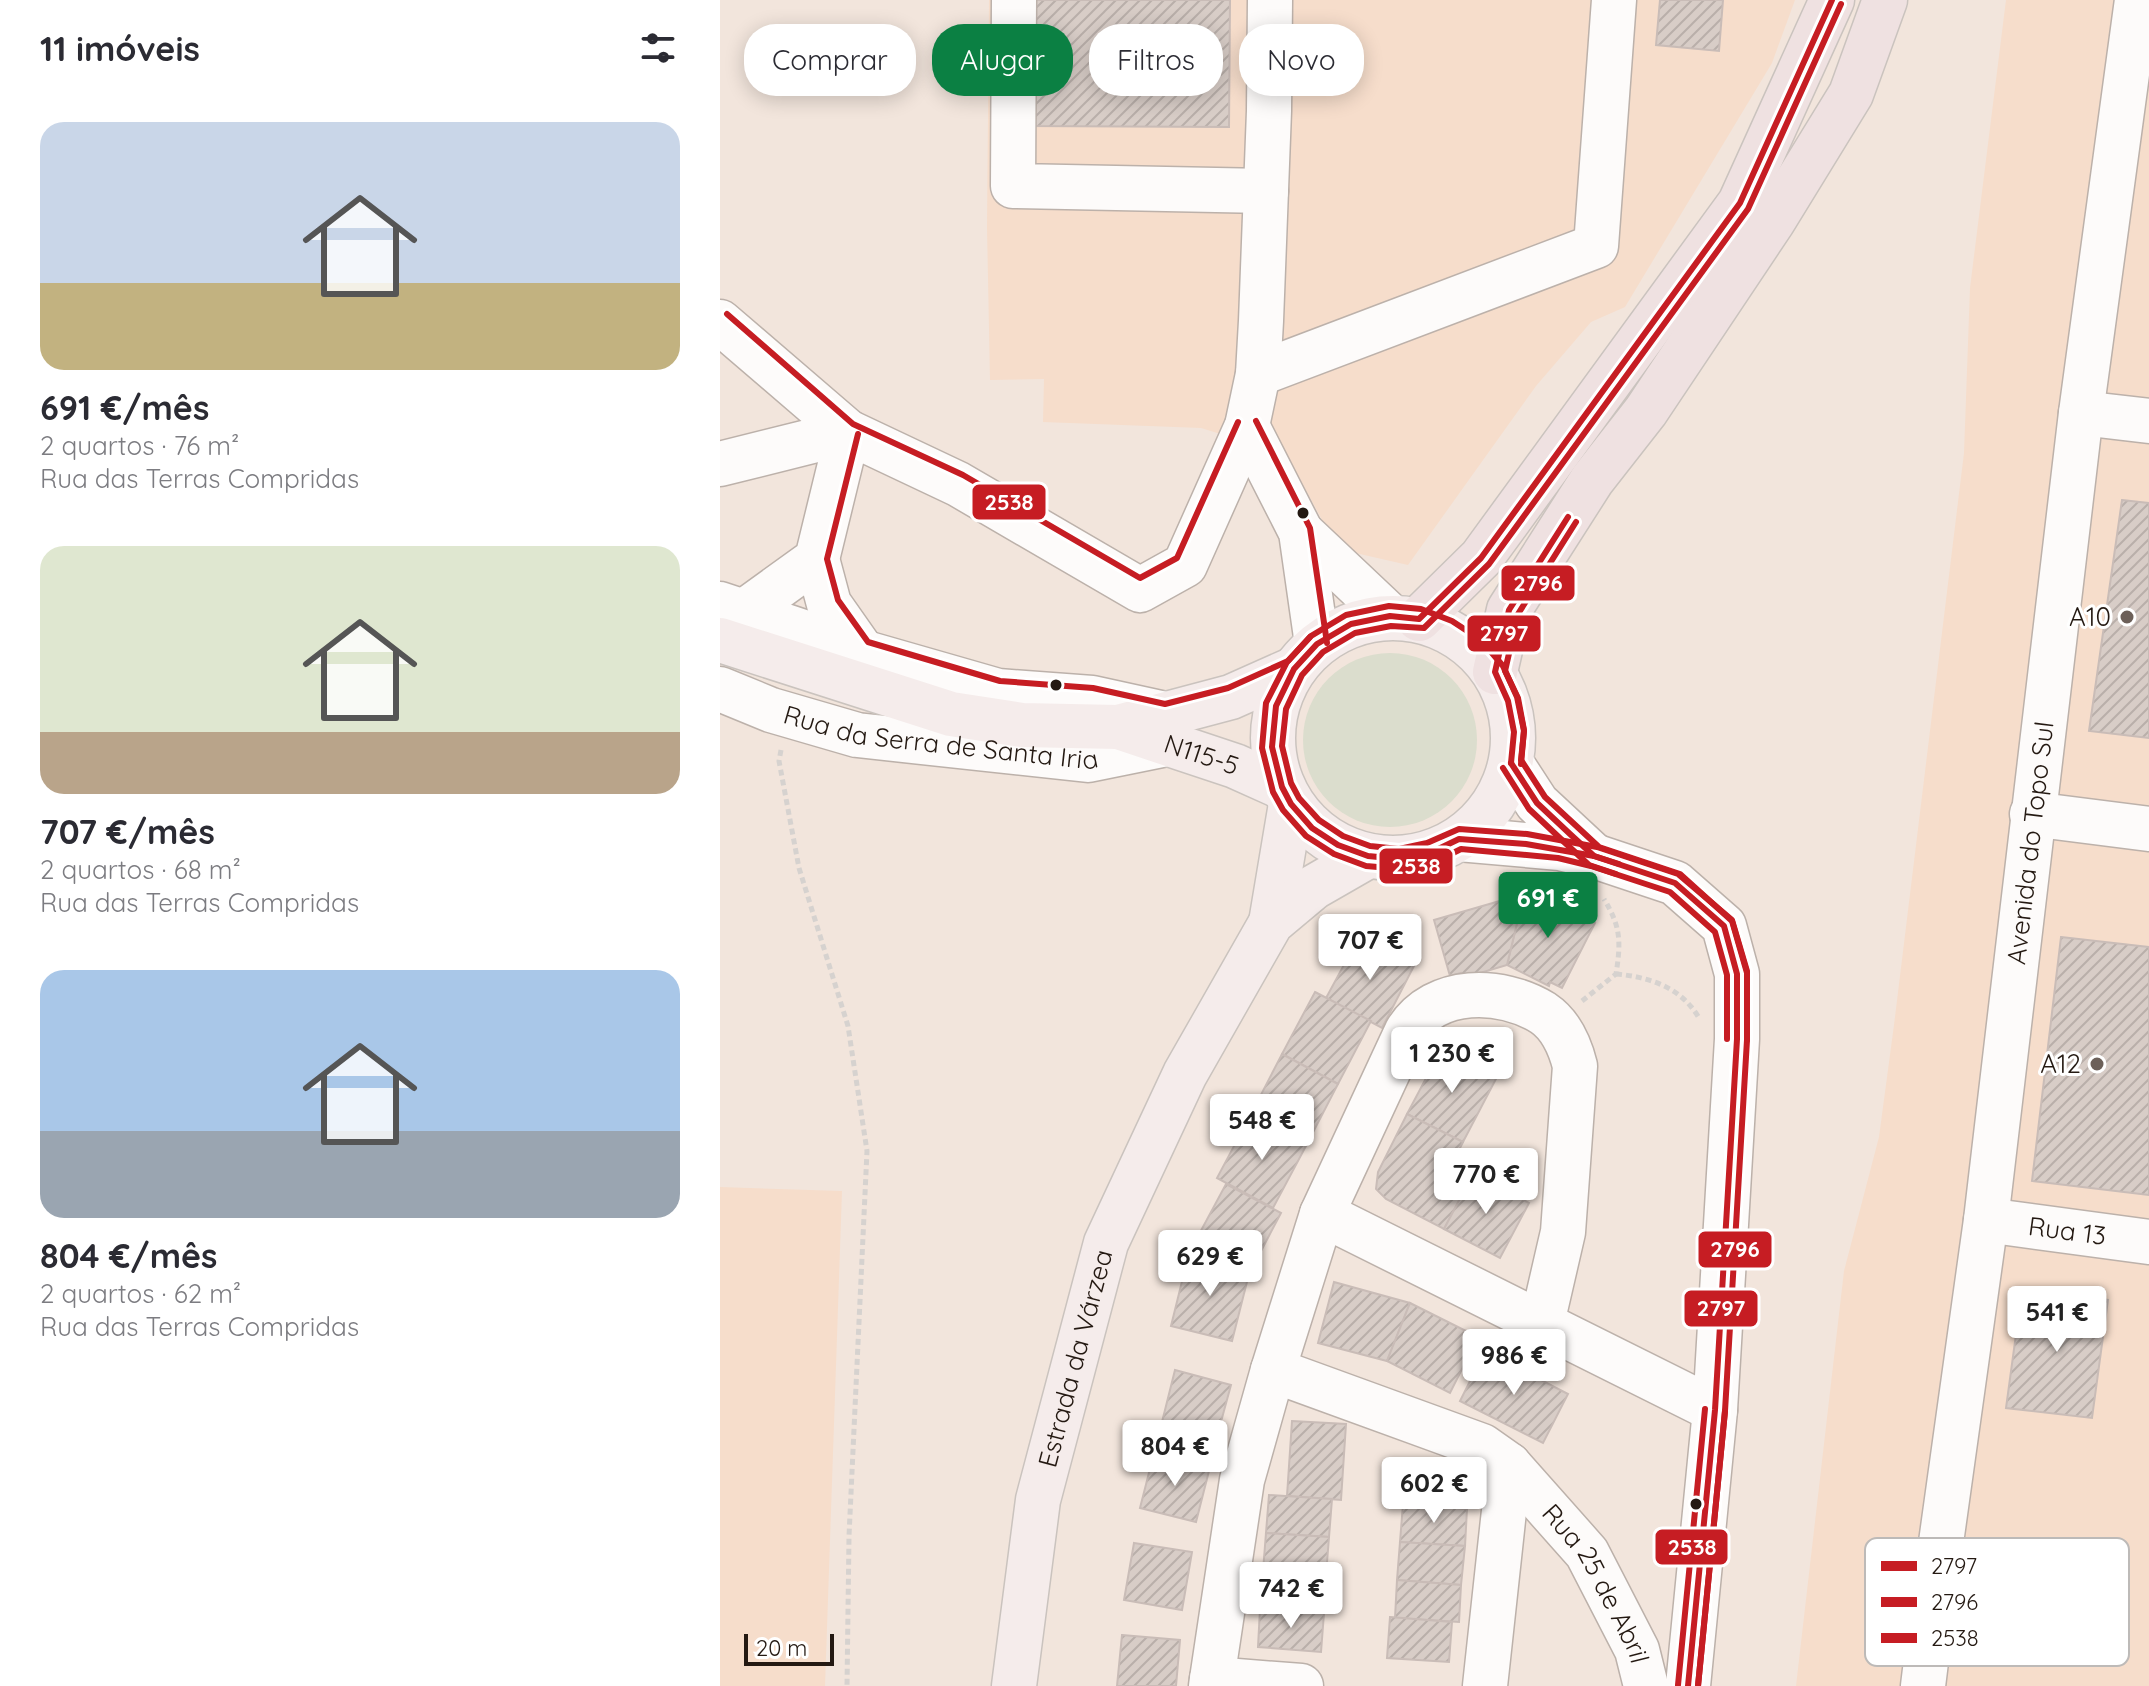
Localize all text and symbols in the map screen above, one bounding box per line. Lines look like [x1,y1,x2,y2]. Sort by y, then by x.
chip: Comprar [744,24,916,96]
chip: Alugar [932,24,1073,96]
chip: Filtros [1089,24,1223,96]
chip: Novo [1239,24,1364,96]
icon: filters [636,26,680,70]
text: 11 imóveis [40,27,200,70]
icon: home [288,174,432,318]
text: 691 €/mês [40,386,209,429]
text: 2 quartos · 76 m² [40,429,239,462]
text: Rua das Terras Compridas [40,462,359,495]
line badge: 2538 [971,483,1047,521]
text: 2538 [984,488,1034,516]
unlabelled marker [1295,505,1311,521]
line badge: 2796 [1500,564,1576,602]
text: 2796 [1513,569,1563,597]
icon: home [288,598,432,742]
place label: A10 [2069,600,2111,633]
marker: A10 [2118,608,2136,626]
line badge: 2797 [1466,614,1542,653]
text: 2797 [1480,619,1528,647]
unlabelled marker [1048,677,1064,693]
street label: Rua da Serra de Santa Iria [780,698,1101,777]
street label: Avenida do Topo Sul [1999,719,2061,966]
street label: N115-5 [1160,727,1243,782]
text: 707 €/mês [40,810,215,853]
line badge: 2538 [1378,847,1454,885]
text: 2538 [1391,852,1441,880]
text: 2 quartos · 68 m² [40,853,241,886]
pin: 691 € [1492,872,1604,940]
text: 691 € [1517,881,1579,914]
text: Rua das Terras Compridas [40,886,359,919]
pin: 707 € [1314,914,1426,982]
text: 707 € [1336,923,1404,956]
icon: home [288,1022,432,1166]
pin: 1 230 € [1378,1027,1526,1095]
text: 1 230 € [1409,1036,1495,1069]
place label: A12 [2040,1047,2081,1080]
marker: A12 [2088,1055,2106,1073]
pin: 548 € [1206,1094,1318,1162]
text: 548 € [1228,1103,1296,1136]
pin: 770 € [1430,1148,1542,1216]
text: 770 € [1452,1157,1520,1190]
street label: Rua 13 [2026,1209,2108,1252]
pin: 629 € [1154,1230,1266,1298]
line badge: 2796 [1697,1230,1773,1269]
text: 804 €/mês [40,1234,217,1277]
text: 2796 [1710,1235,1760,1263]
text: 629 € [1176,1239,1244,1272]
street label: Estrada da Várzea [1030,1246,1120,1471]
text: 2 quartos · 62 m² [40,1277,241,1310]
pin: 541 € [2001,1286,2113,1354]
line badge: 2797 [1683,1289,1759,1328]
text: 2797 [1697,1294,1745,1322]
text: 541 € [2025,1295,2089,1328]
text: Rua das Terras Compridas [40,1310,359,1343]
pin: 986 € [1458,1329,1570,1397]
text: 986 € [1481,1338,1547,1371]
pin: 804 € [1119,1420,1231,1488]
text: 804 € [1140,1429,1210,1462]
pin: 602 € [1378,1457,1490,1525]
text: 602 € [1400,1466,1468,1499]
unlabelled marker [1688,1496,1704,1512]
street label: Rua 25 de Abril [1535,1497,1657,1667]
line badge: 2538 [1654,1528,1729,1566]
text: 2538 [1667,1533,1717,1561]
legend [1865,1538,2129,1666]
text: 2797 [1931,1552,1977,1580]
pin: 742 € [1235,1562,1347,1630]
text: 742 € [1258,1571,1324,1604]
text: 2796 [1931,1588,1978,1616]
text: 2538 [1931,1624,1979,1652]
scale bar [744,1630,834,1666]
text: 20 m [756,1634,807,1662]

